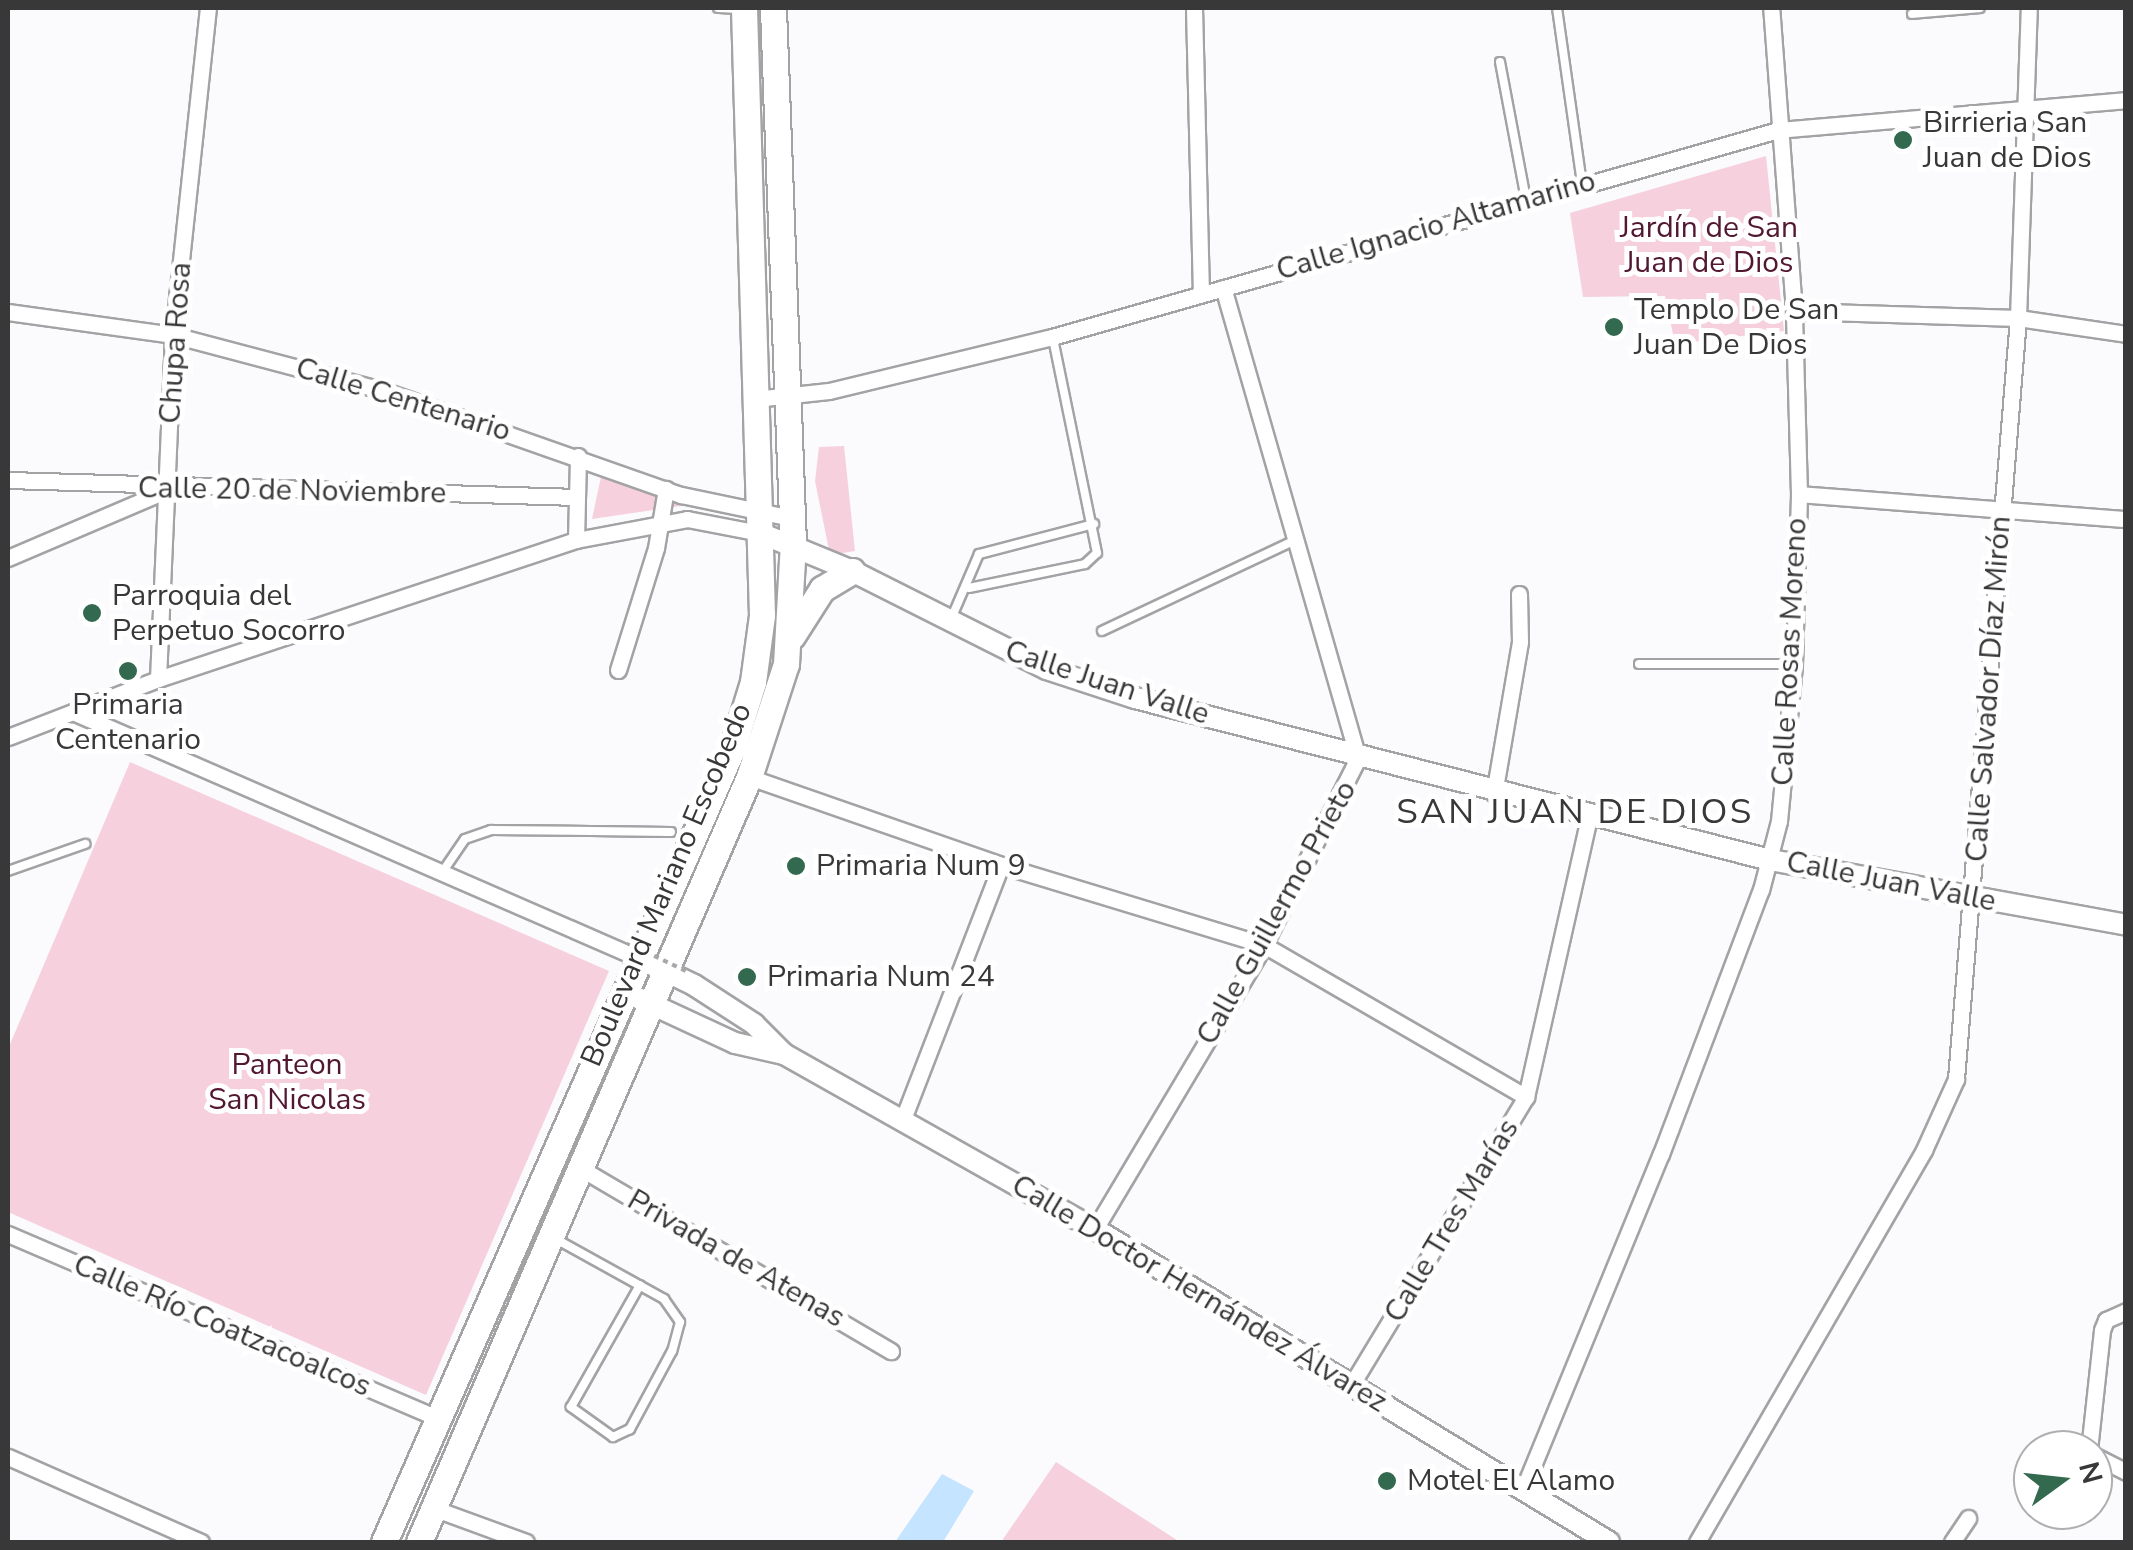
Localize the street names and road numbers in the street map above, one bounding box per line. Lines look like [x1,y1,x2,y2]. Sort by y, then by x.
street label: Calle Ignacio Altamarino [1272,163,1600,289]
street label: Chupa Rosa [152,261,200,425]
street label: Calle Centenario [291,350,515,450]
street label: Calle 20 de Noviembre [137,470,447,512]
street label: Calle Salvador Díaz Mirón [1959,515,2019,863]
street label: Calle Rosas Moreno [1765,517,1815,787]
street label: Calle Juan Valle [1000,633,1214,733]
street label: Boulevard Mariano Escobedo [574,698,760,1072]
street label: Calle Guillermo Prieto [1189,775,1365,1051]
street label: Calle Juan Valle [1783,844,1999,920]
street label: Calle Tres Marías [1377,1113,1527,1329]
street label: Calle Doctor Hernández Álvarez [1005,1167,1393,1421]
street label: Privada de Atenas [621,1182,851,1336]
street label: Calle Río Coatzacoalcos [68,1247,376,1405]

